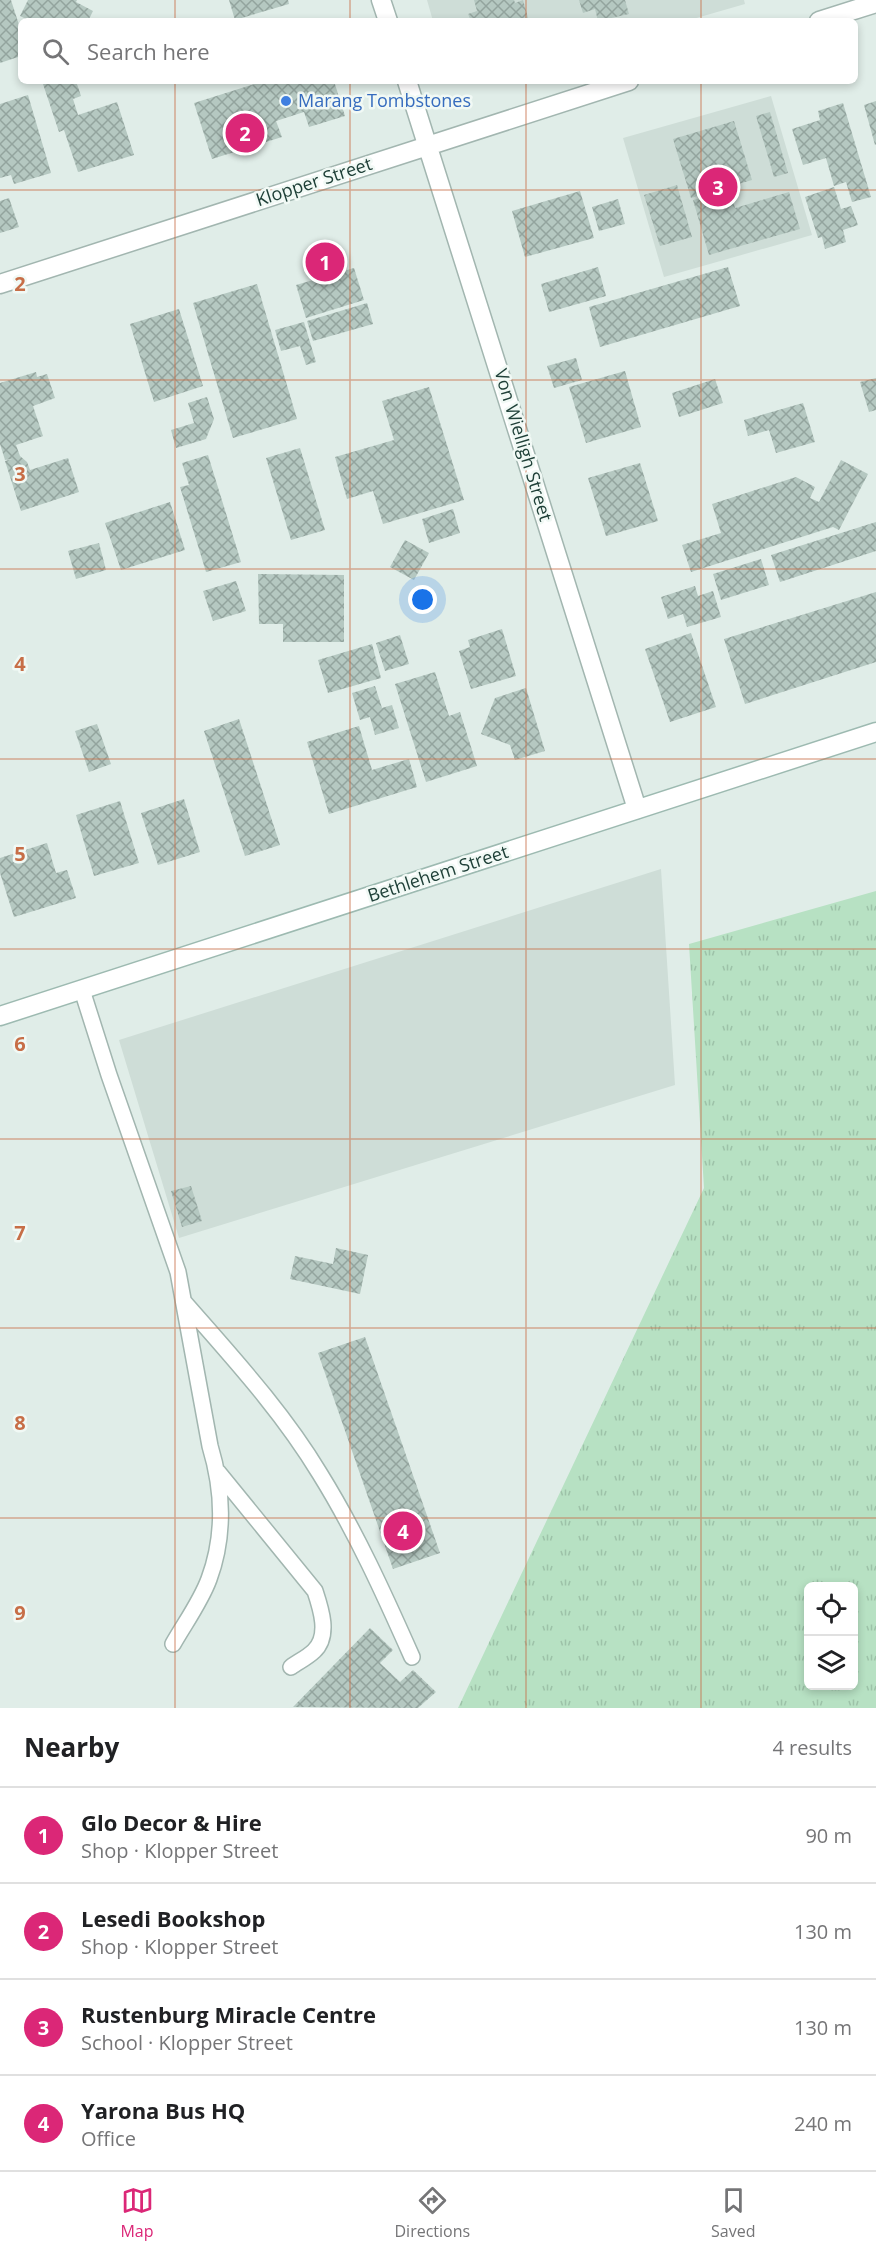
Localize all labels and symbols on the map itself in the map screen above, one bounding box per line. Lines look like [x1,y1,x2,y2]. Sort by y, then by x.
place label: Marang Tombstones [298,88,471,112]
marker: Marang Tombstones [279,94,293,108]
pin: 2 [226,110,264,156]
street label: Klopper Street [253,151,375,211]
pin: 3 [698,164,738,210]
pin: 1 [306,240,344,284]
text: 2 [14,270,26,297]
street label: Von Wielligh Street [489,366,559,524]
text: 3 [14,460,26,487]
your location [408,585,437,614]
text: 4 [14,650,26,677]
street label: Bethlehem Street [364,839,511,907]
text: 5 [14,840,26,867]
text: 6 [14,1030,26,1057]
text: 7 [14,1219,26,1246]
text: 8 [14,1409,26,1436]
pin: 4 [384,1508,422,1553]
text: 9 [14,1599,26,1626]

